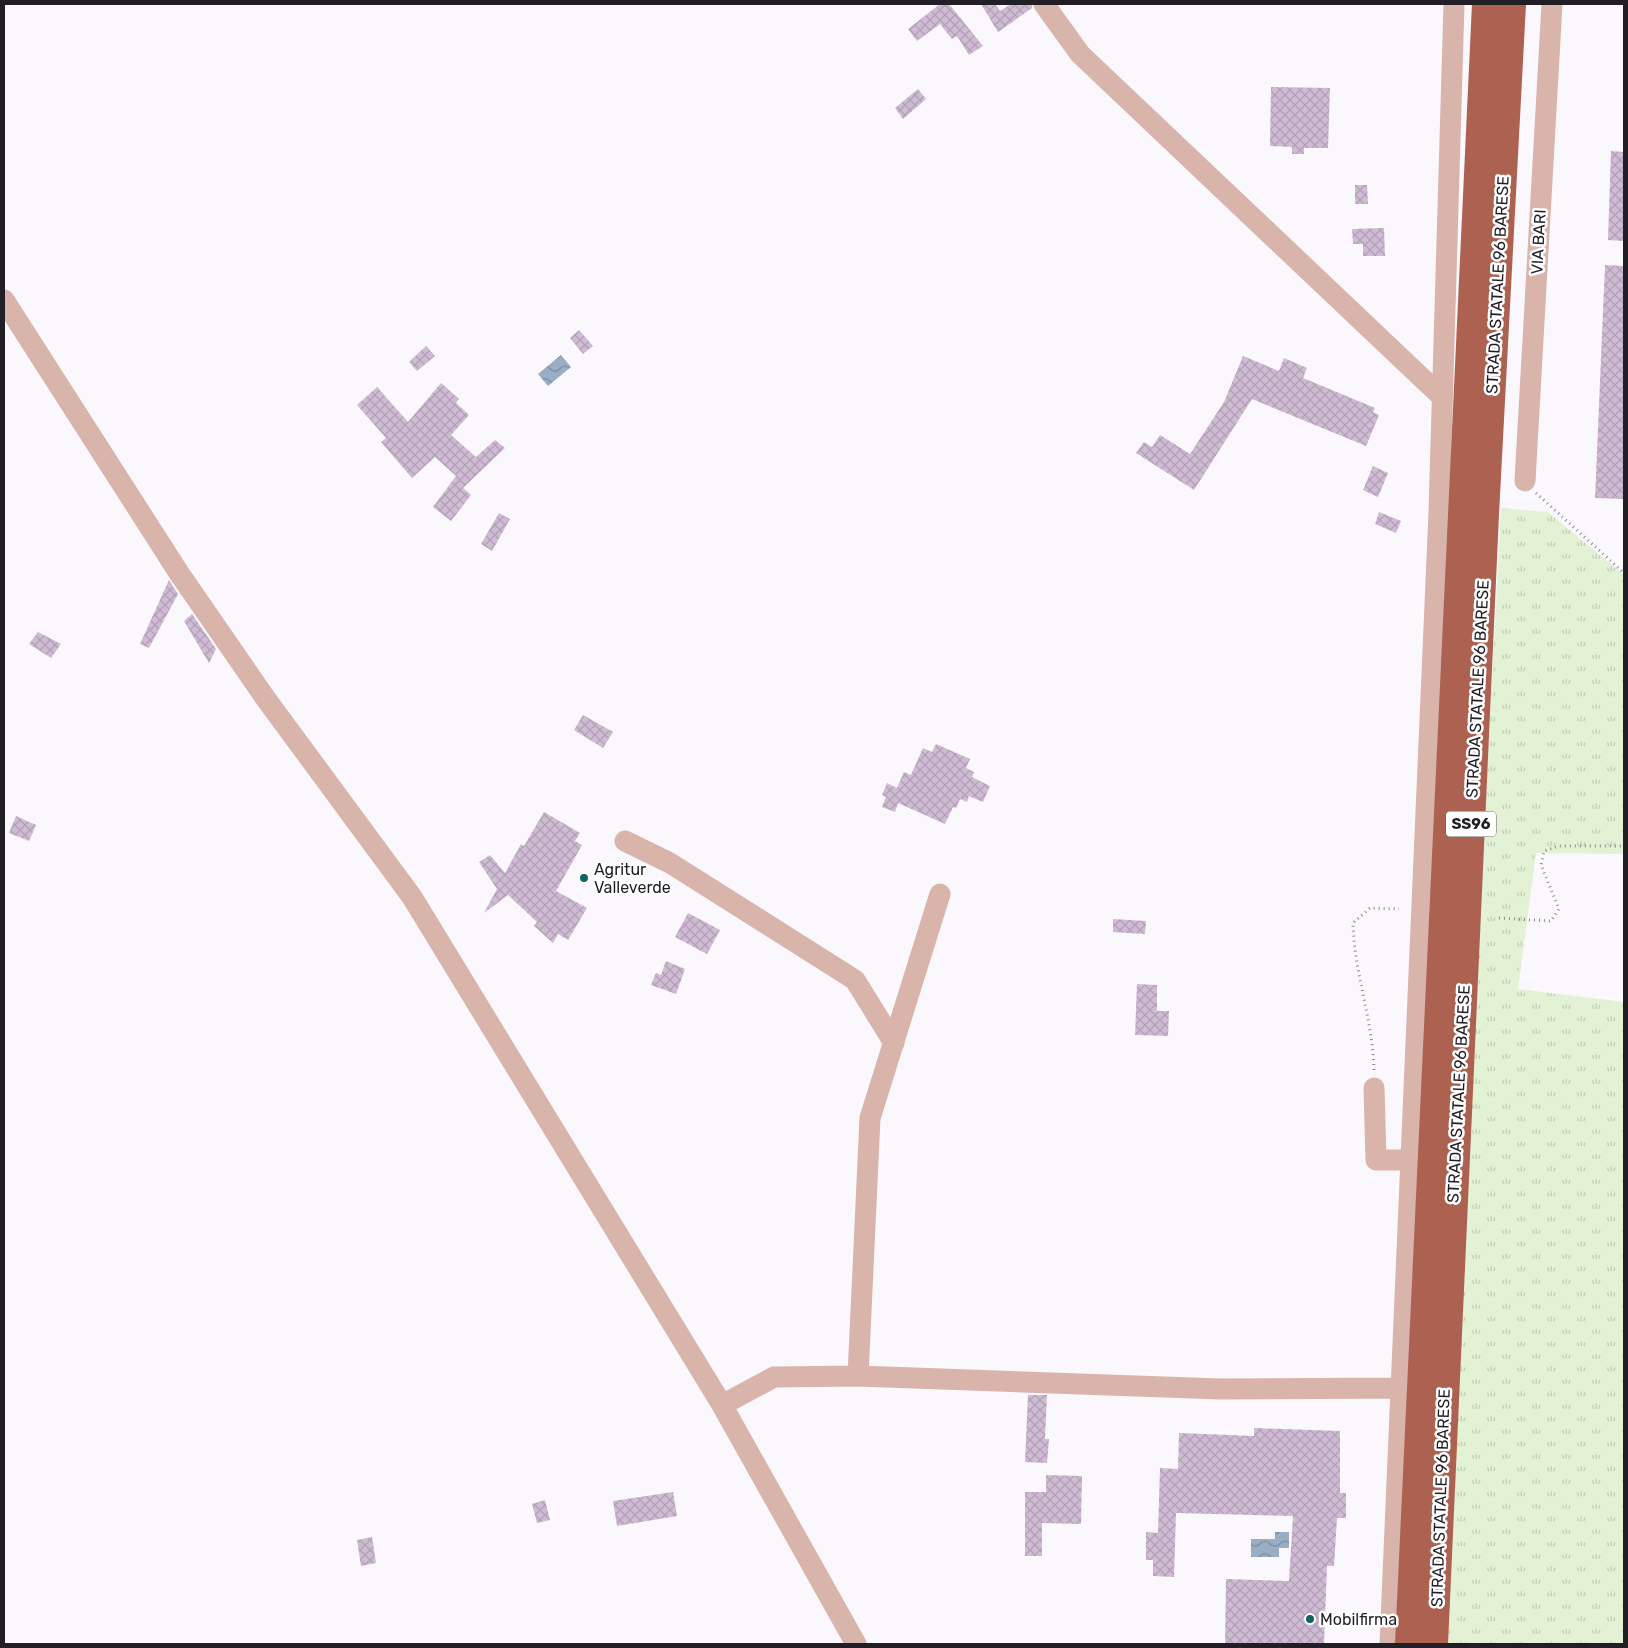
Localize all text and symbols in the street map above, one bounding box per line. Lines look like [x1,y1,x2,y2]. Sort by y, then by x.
street label: STRADA STATALE 96 BARESE [1482,176,1513,394]
street label: VIA BARI [1527,209,1550,275]
street label: STRADA STATALE 96 BARESE [1462,580,1493,798]
road number: SS96 [1446,812,1496,836]
place label: Agritur Valleverde [594,860,671,897]
marker: Agritur Valleverde [578,872,590,884]
street label: STRADA STATALE 96 BARESE [1443,985,1474,1203]
street label: STRADA STATALE 96 BARESE [1427,1389,1454,1607]
place label: Mobilfirma [1320,1610,1397,1629]
marker: Mobilfirma [1304,1613,1316,1625]

